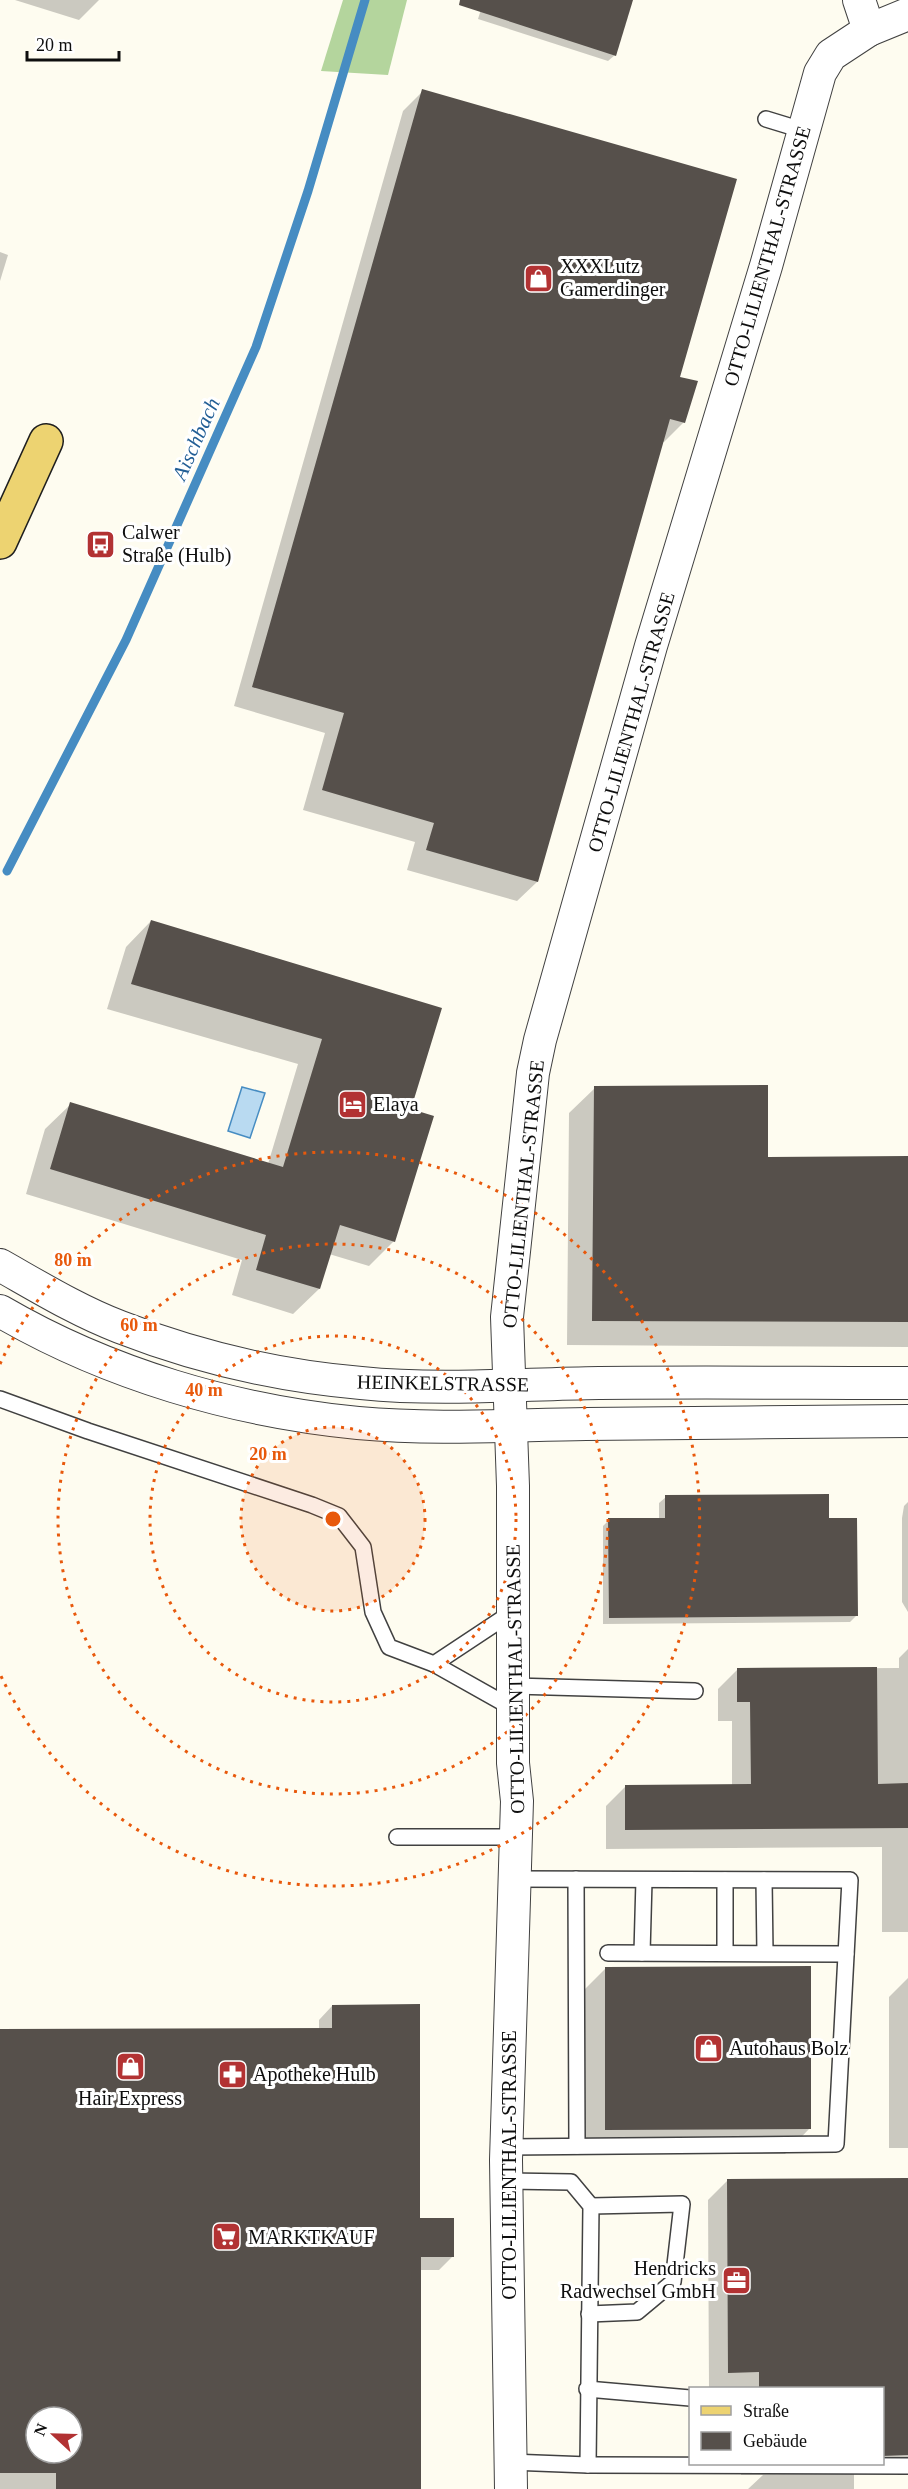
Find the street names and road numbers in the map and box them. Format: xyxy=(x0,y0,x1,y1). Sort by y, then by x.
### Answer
street label: OTTO-LILIENTHAL-STRASSE xyxy=(719,123,815,389)
street label: OTTO-LILIENTHAL-STRASSE xyxy=(583,589,679,855)
street label: OTTO-LILIENTHAL-STRASSE xyxy=(498,1059,548,1329)
street label: HEINKELSTRASSE xyxy=(357,1370,529,1396)
street label: OTTO-LILIENTHAL-STRASSE xyxy=(502,1544,528,1814)
street label: OTTO-LILIENTHAL-STRASSE xyxy=(498,2030,520,2300)

